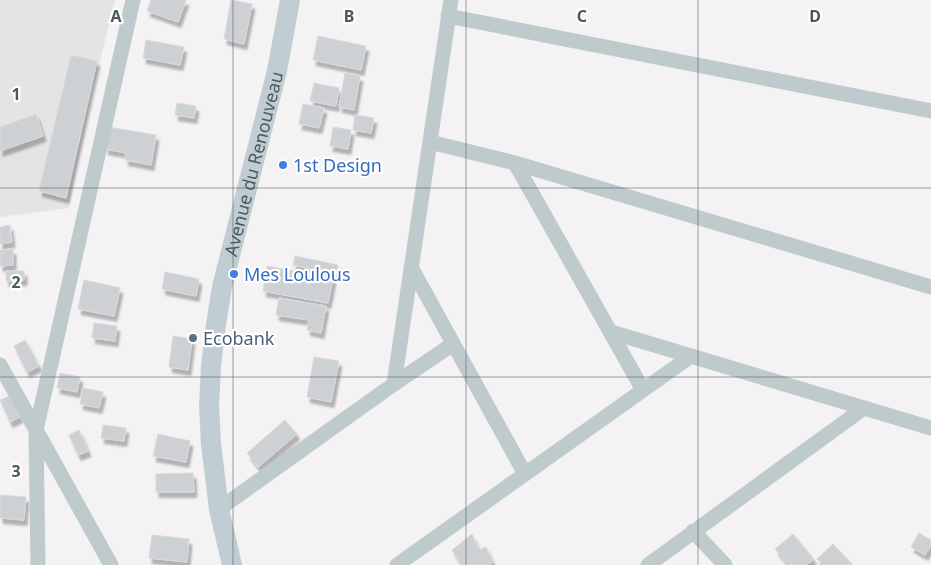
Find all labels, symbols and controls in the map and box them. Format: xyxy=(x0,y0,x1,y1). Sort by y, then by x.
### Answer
text: A xyxy=(110,5,122,27)
text: B xyxy=(344,5,354,27)
text: C xyxy=(577,5,587,27)
text: D xyxy=(809,5,821,27)
street label: Avenue du Renouveau xyxy=(218,69,288,259)
text: 1 xyxy=(11,83,21,105)
place label: 1st Design xyxy=(293,153,382,177)
marker: 1st Design xyxy=(277,159,289,171)
place label: Mes Loulous xyxy=(244,262,351,286)
marker: Mes Loulous xyxy=(228,268,240,280)
text: 2 xyxy=(11,271,21,293)
place label: Ecobank xyxy=(203,326,275,350)
marker: Ecobank xyxy=(187,332,199,344)
text: 3 xyxy=(11,460,21,482)

